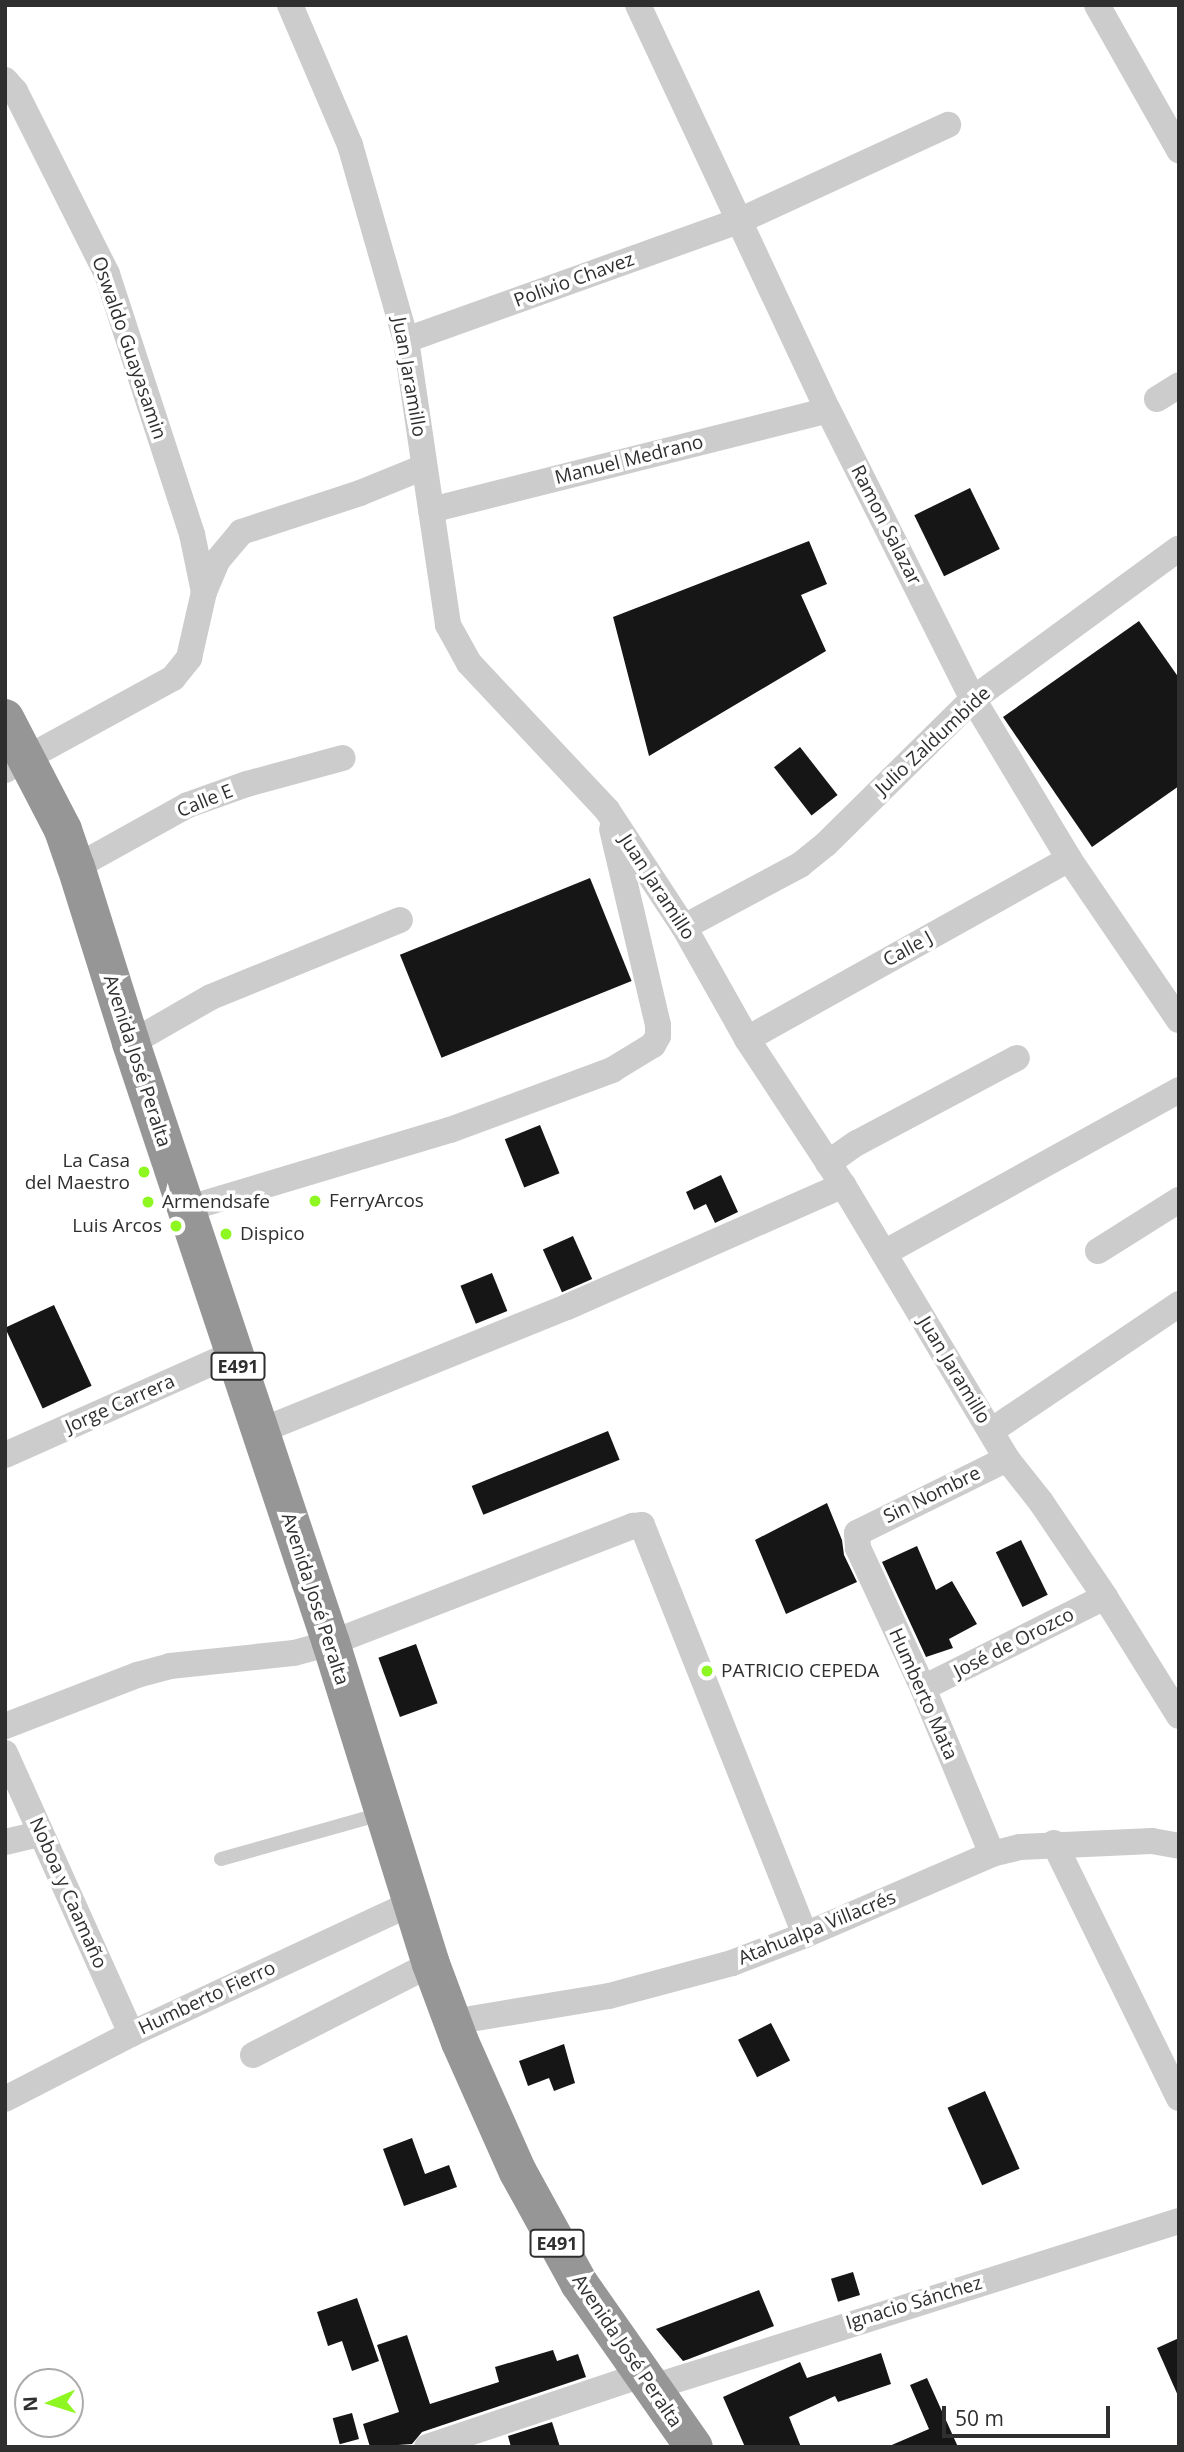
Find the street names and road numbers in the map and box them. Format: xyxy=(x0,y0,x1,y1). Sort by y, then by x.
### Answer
street label: Polivio Chavez xyxy=(511,248,637,312)
street label: Oswaldo Guayasamin xyxy=(87,254,171,442)
street label: Juan Jaramillo xyxy=(387,315,431,439)
street label: Manuel Medrano xyxy=(552,431,706,489)
street label: Ramon Salazar xyxy=(846,461,926,589)
street label: Julio Zaldumbide xyxy=(871,682,995,800)
street label: Calle E xyxy=(174,780,236,822)
street label: Juan Jaramillo xyxy=(614,830,700,944)
street label: Calle J xyxy=(879,926,937,972)
street label: Avenida José Peralta xyxy=(98,972,176,1150)
street label: Juan Jaramillo xyxy=(913,1312,995,1428)
road number: E491 xyxy=(210,1352,266,1380)
street label: Jorge Carrera xyxy=(62,1370,178,1438)
street label: Sin Nombre xyxy=(880,1462,984,1528)
street label: Avenida José Peralta xyxy=(276,1510,354,1688)
street label: José de Orozco xyxy=(950,1603,1078,1683)
street label: Humberto Mata xyxy=(884,1625,962,1763)
street label: Noboa y Caamaño xyxy=(24,1814,112,1972)
street label: Atahualpa Villacrés xyxy=(735,1886,899,1970)
street label: Humberto Fierro xyxy=(135,1956,279,2040)
road number: E491 xyxy=(529,2228,585,2258)
street label: Avenida José Peralta xyxy=(567,2270,687,2432)
street label: Ignacio Sánchez xyxy=(843,2271,985,2335)

